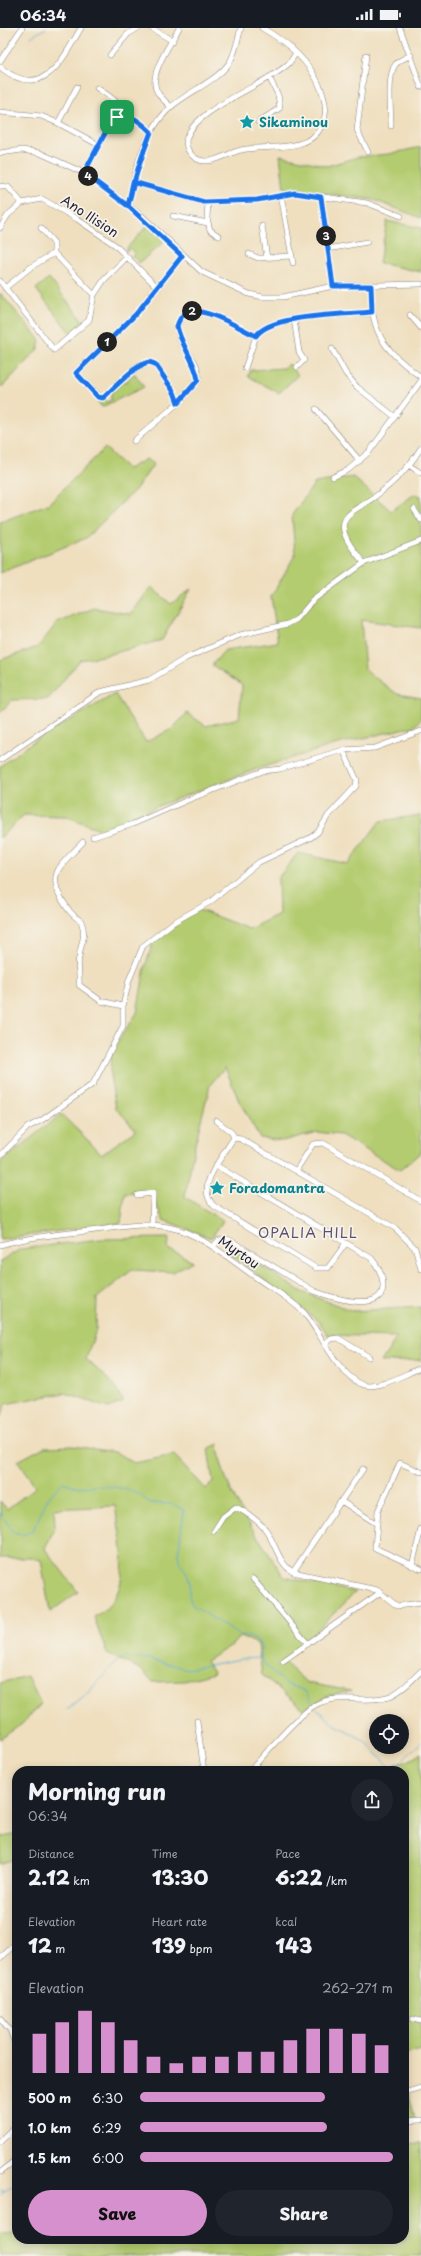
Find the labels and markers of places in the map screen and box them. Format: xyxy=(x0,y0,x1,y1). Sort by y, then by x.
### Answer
pin xyxy=(100,100,134,134)
place label: Sikaminou xyxy=(259,112,328,131)
place icon: Sikaminou xyxy=(238,113,256,131)
pin: 4 xyxy=(78,166,98,186)
pin: 3 xyxy=(316,226,336,246)
pin: 2 xyxy=(182,301,202,321)
pin: 1 xyxy=(97,332,117,352)
place label: Foradomantra xyxy=(229,1178,325,1197)
place icon: Foradomantra xyxy=(208,1179,226,1197)

